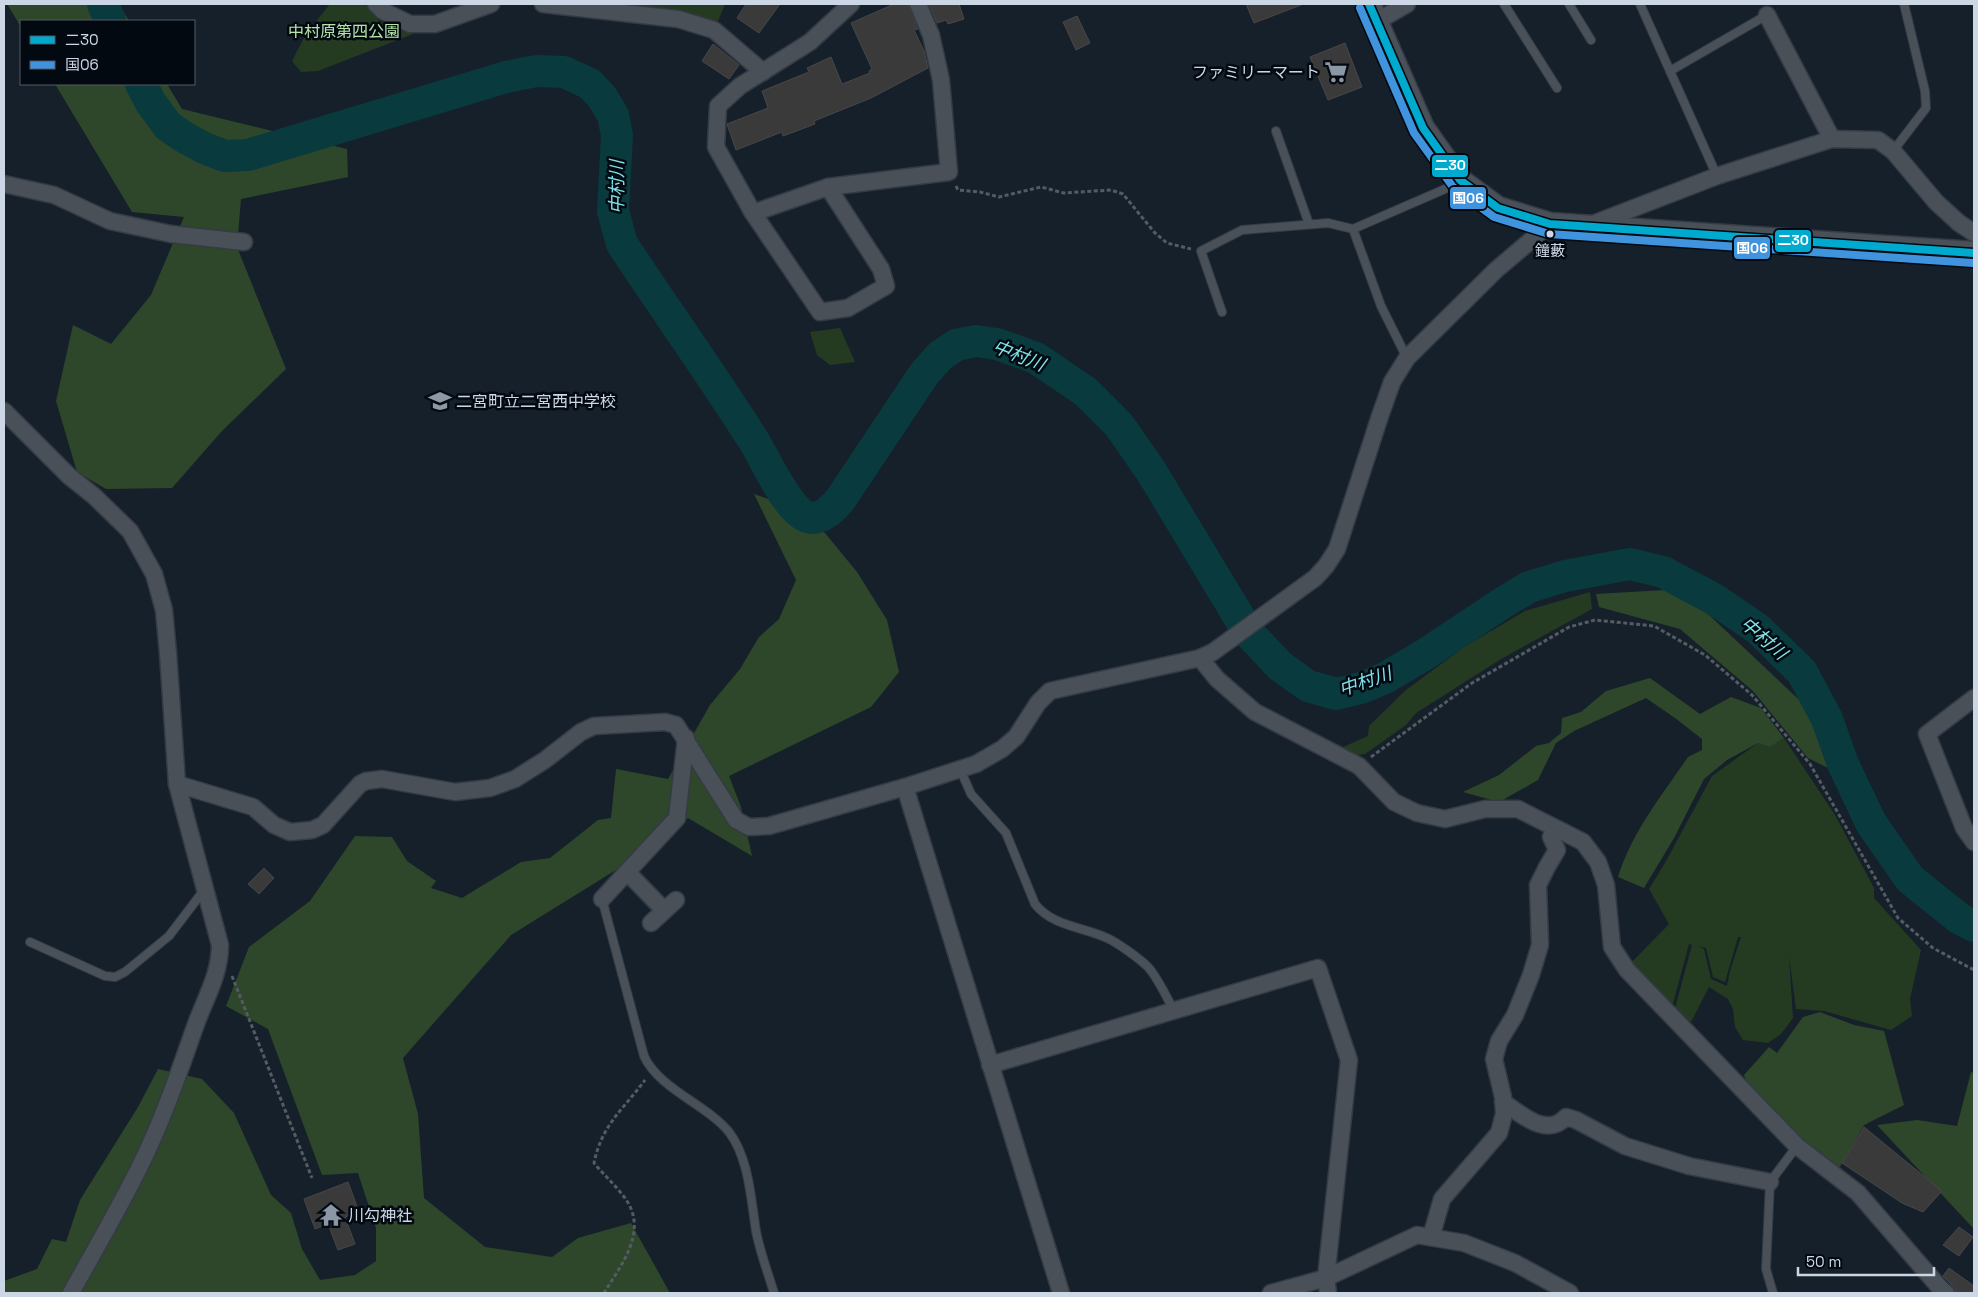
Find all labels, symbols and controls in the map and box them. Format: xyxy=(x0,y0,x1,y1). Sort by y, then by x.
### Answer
legend xyxy=(20,20,195,85)
park label: 中村原第四公園 xyxy=(288,21,400,42)
text: 二30 xyxy=(65,30,99,49)
text: 国06 xyxy=(65,55,99,74)
supermarket icon: ファミリーマート xyxy=(1323,59,1349,85)
place label: ファミリーマート xyxy=(1192,62,1320,83)
line badge: 二30 xyxy=(1431,154,1469,178)
text: 二30 xyxy=(1434,156,1466,174)
water label: 中村川 xyxy=(605,158,628,214)
line badge: 国06 xyxy=(1449,186,1487,210)
text: 国06 xyxy=(1452,189,1484,207)
marker: 鐘藪 xyxy=(1545,229,1555,239)
line badge: 二30 xyxy=(1774,229,1812,253)
text: 二30 xyxy=(1777,231,1809,249)
line badge: 国06 xyxy=(1733,236,1771,260)
text: 国06 xyxy=(1736,239,1768,257)
place label: 鐘藪 xyxy=(1535,241,1565,260)
water label: 中村川 xyxy=(990,334,1050,377)
school or university icon: 二宮町立二宮西中学校 xyxy=(427,388,453,414)
place label: 二宮町立二宮西中学校 xyxy=(456,391,616,412)
water label: 中村川 xyxy=(1736,612,1793,666)
water label: 中村川 xyxy=(1336,661,1396,701)
temple icon: 川勾神社 xyxy=(318,1202,344,1228)
place label: 川勾神社 xyxy=(348,1205,412,1226)
scale bar xyxy=(1798,1244,1934,1276)
text: 50 m xyxy=(1806,1252,1841,1271)

